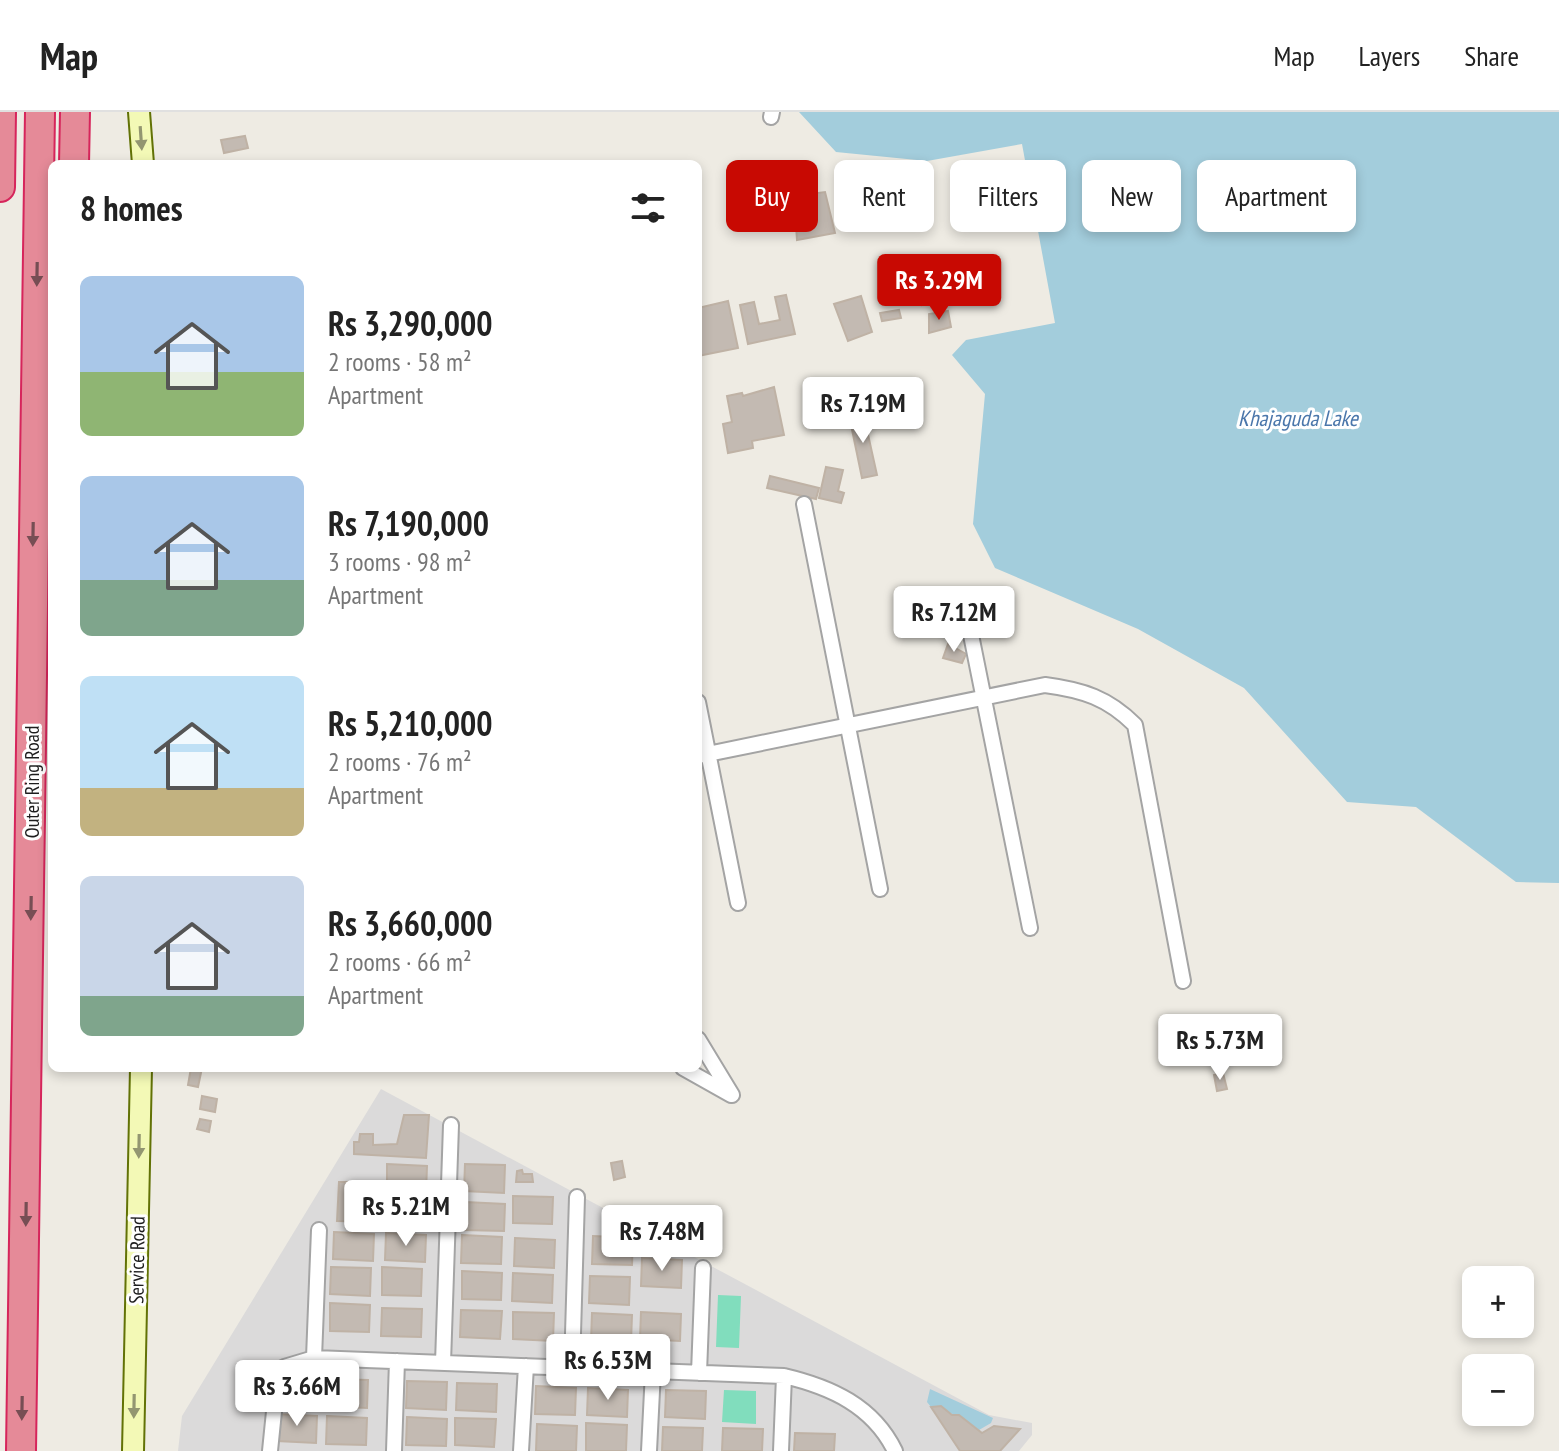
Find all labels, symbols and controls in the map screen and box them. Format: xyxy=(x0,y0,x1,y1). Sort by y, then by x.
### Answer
text: Map xyxy=(40,31,98,80)
text: Map xyxy=(1273,37,1315,74)
text: Layers xyxy=(1359,37,1420,74)
text: Share xyxy=(1464,37,1519,74)
one-way arrow xyxy=(135,126,148,151)
chip: Buy xyxy=(726,160,818,232)
chip: Rent xyxy=(834,160,934,232)
chip: Filters xyxy=(950,160,1066,232)
chip: New xyxy=(1082,160,1181,232)
chip: Apartment xyxy=(1197,160,1356,232)
text: 8 homes xyxy=(80,186,183,230)
icon: filters xyxy=(626,186,670,230)
pin: Rs 3.29M xyxy=(856,254,1022,322)
one-way arrow xyxy=(31,262,44,287)
text: Rs 3.29M xyxy=(895,263,983,296)
text: Rs 3,290,000 xyxy=(328,301,492,345)
icon: home xyxy=(144,308,240,404)
text: 2 rooms · 58 m² xyxy=(328,345,472,378)
pin: Rs 7.19M xyxy=(780,377,946,445)
text: Apartment xyxy=(328,378,423,411)
text: Rs 7.19M xyxy=(821,386,905,419)
water label: Khajaguda Lake xyxy=(1238,404,1360,432)
text: Rs 7,190,000 xyxy=(328,501,489,545)
icon: home xyxy=(144,508,240,604)
one-way arrow xyxy=(26,522,39,547)
text: 3 rooms · 98 m² xyxy=(328,545,472,578)
text: Apartment xyxy=(328,578,423,611)
pin: Rs 7.12M xyxy=(871,586,1037,654)
text: Rs 7.12M xyxy=(912,595,996,628)
text: Rs 5,210,000 xyxy=(328,701,492,745)
icon: home xyxy=(144,708,240,804)
street label: Outer Ring Road xyxy=(19,726,45,838)
text: 2 rooms · 76 m² xyxy=(328,745,472,778)
text: Apartment xyxy=(328,778,423,811)
one-way arrow xyxy=(24,896,37,921)
text: Rs 3,660,000 xyxy=(328,901,492,945)
icon: home xyxy=(144,908,240,1004)
text: 2 rooms · 66 m² xyxy=(328,945,472,978)
text: Apartment xyxy=(328,978,423,1011)
pin: Rs 5.73M xyxy=(1137,1014,1303,1082)
text: Rs 5.73M xyxy=(1176,1023,1264,1056)
one-way arrow xyxy=(133,1134,145,1159)
pin: Rs 5.21M xyxy=(323,1180,489,1248)
text: Rs 5.21M xyxy=(362,1189,450,1222)
one-way arrow xyxy=(19,1202,32,1227)
pin: Rs 7.48M xyxy=(579,1205,745,1273)
text: Rs 7.48M xyxy=(620,1214,704,1247)
street label: Service Road xyxy=(123,1216,151,1304)
map controls xyxy=(1462,1266,1534,1426)
button: + xyxy=(1462,1266,1534,1338)
pin: Rs 6.53M xyxy=(525,1334,691,1402)
text: Rs 6.53M xyxy=(564,1343,652,1376)
button: − xyxy=(1462,1354,1534,1426)
pin: Rs 3.66M xyxy=(214,1360,380,1428)
text: Rs 3.66M xyxy=(253,1369,341,1402)
one-way arrow xyxy=(128,1394,140,1419)
one-way arrow xyxy=(16,1396,28,1421)

